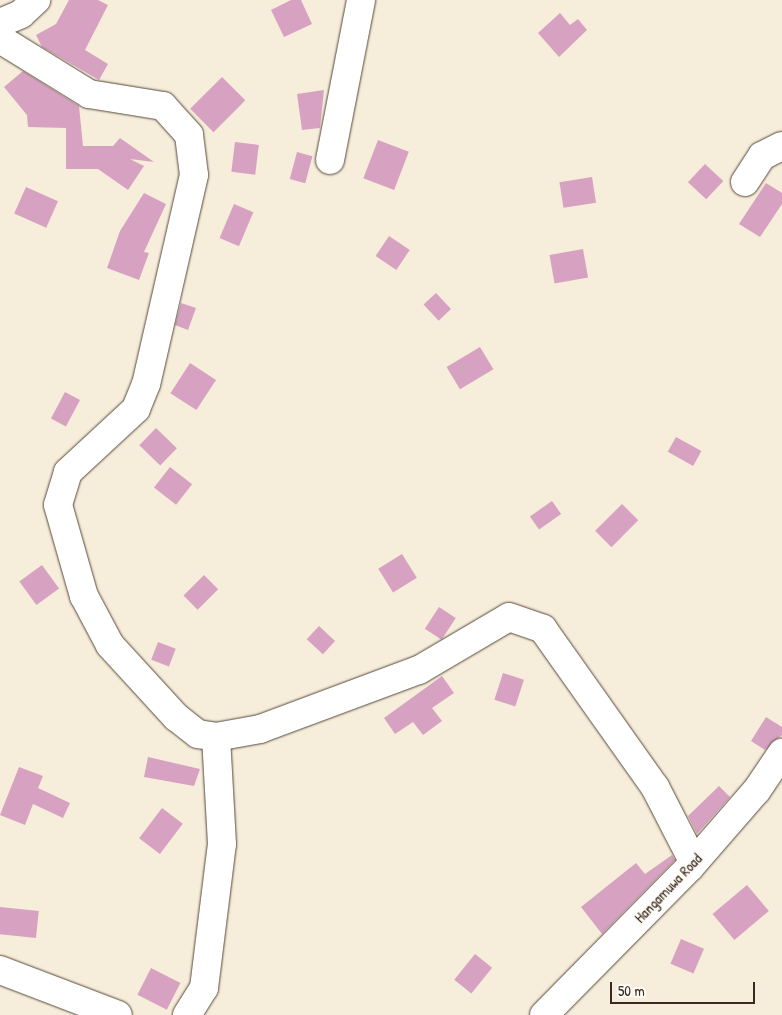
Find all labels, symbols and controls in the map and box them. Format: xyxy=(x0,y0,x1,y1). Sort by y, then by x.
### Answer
street label: Hangamuwa Road xyxy=(631,850,705,926)
scale bar xyxy=(612,972,757,1004)
text: 50 m xyxy=(618,980,645,1001)

